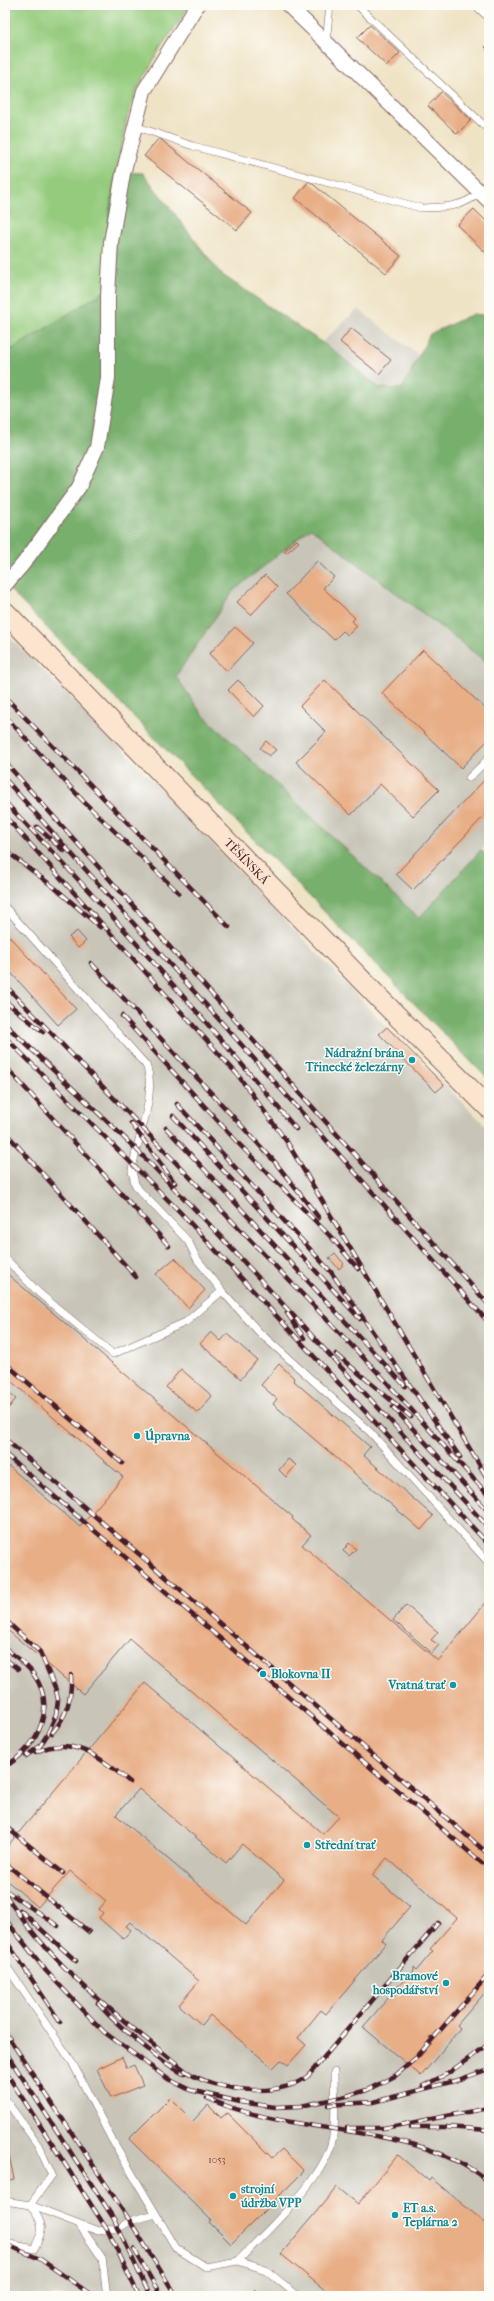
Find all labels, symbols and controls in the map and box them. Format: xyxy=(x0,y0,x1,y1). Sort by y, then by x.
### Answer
street label: TĚŠÍNSKÁ xyxy=(221,835,273,887)
place label: Nádražní brána Třinecké železárny xyxy=(305,1046,405,1075)
marker: Nádražní brána Třinecké železárny xyxy=(407,1055,417,1065)
place label: Úpravna xyxy=(144,1428,190,1444)
marker: Úpravna xyxy=(132,1431,142,1441)
place label: Blokovna II xyxy=(271,1667,331,1681)
marker: Blokovna II xyxy=(258,1669,268,1679)
place label: Vratná trať xyxy=(388,1678,447,1692)
marker: Vratná trať xyxy=(448,1680,458,1690)
place label: Střední trať xyxy=(315,1838,377,1852)
marker: Střední trať xyxy=(302,1840,312,1850)
place label: Bramové hospodářství xyxy=(372,1969,438,1998)
marker: Bramové hospodářství xyxy=(441,1978,451,1988)
house number: 1053 xyxy=(208,2154,226,2166)
place label: strojní údržba VPP xyxy=(240,2182,302,2210)
marker: strojní údržba VPP xyxy=(228,2191,238,2201)
place label: ET a.s. Teplárna 2 xyxy=(402,2201,458,2230)
marker: ET a.s. Teplárna 2 xyxy=(390,2210,400,2220)

